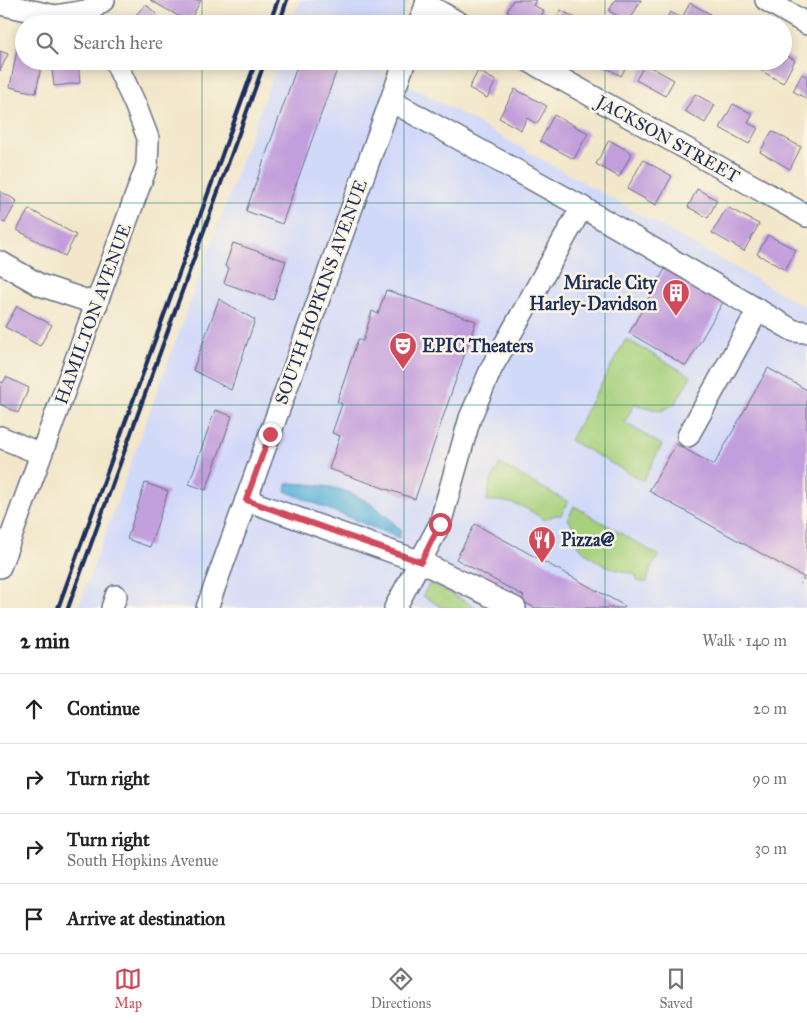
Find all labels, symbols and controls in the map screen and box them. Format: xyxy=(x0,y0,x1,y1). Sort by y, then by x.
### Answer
search box xyxy=(15,15,792,70)
icon: search xyxy=(33,29,61,57)
text: Search here xyxy=(73,31,163,54)
street label: JACKSON STREET xyxy=(590,90,743,188)
street label: SOUTH HOPKINS AVENUE xyxy=(270,177,372,407)
street label: HAMILTON AVENUE xyxy=(50,221,136,407)
place label: Miracle City Harley-Davidson xyxy=(529,272,659,316)
building icon: Miracle City Harley-Davidson xyxy=(661,278,691,317)
theatre icon: EPIC Theaters xyxy=(388,331,418,370)
place label: EPIC Theaters xyxy=(422,335,534,357)
route end xyxy=(259,423,282,446)
route start xyxy=(429,513,452,536)
restaurant icon: Pizza@ xyxy=(527,525,557,564)
place label: Pizza@ xyxy=(561,529,614,551)
text: 2 min xyxy=(20,628,70,654)
text: Walk · 140 m xyxy=(702,631,787,650)
icon: ahead xyxy=(20,695,48,723)
text: Continue xyxy=(67,697,140,720)
text: 20 m xyxy=(753,699,787,718)
icon: right xyxy=(20,765,48,793)
text: Turn right xyxy=(67,767,150,790)
text: 90 m xyxy=(752,769,787,788)
text: Turn right xyxy=(67,828,150,851)
icon: right xyxy=(20,835,48,863)
text: 30 m xyxy=(754,839,787,858)
text: South Hopkins Avenue xyxy=(67,851,218,870)
icon: arrive xyxy=(20,905,48,933)
text: Arrive at destination xyxy=(67,907,225,930)
tab: Map xyxy=(114,965,142,1012)
tab: Directions xyxy=(371,965,431,1012)
tab: Saved xyxy=(660,965,693,1012)

